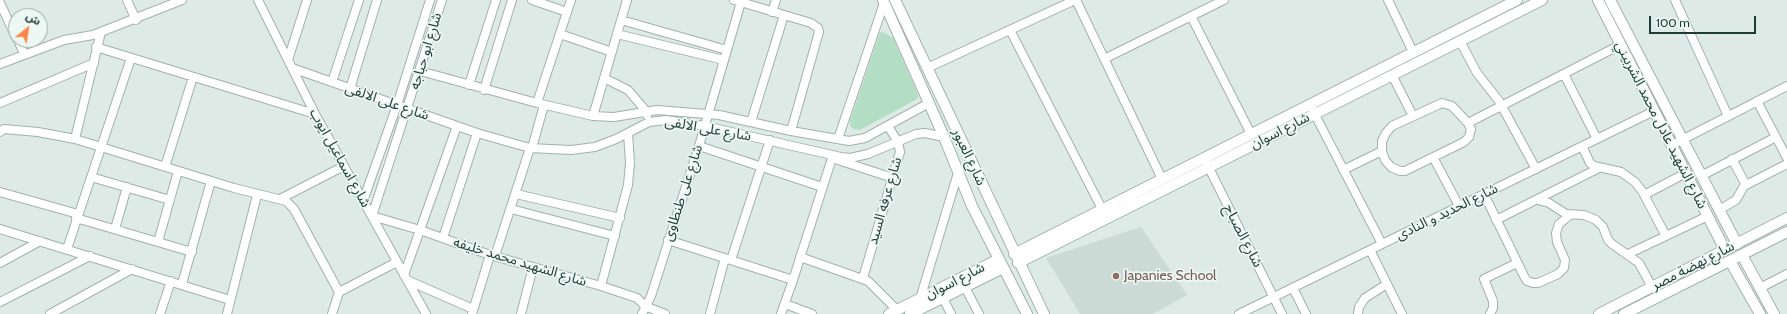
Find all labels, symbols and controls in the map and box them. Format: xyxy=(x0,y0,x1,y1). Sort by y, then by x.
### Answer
north arrow xyxy=(8,8,48,48)
scale bar xyxy=(1651,8,1758,34)
text: ش xyxy=(23,9,44,28)
street label: شارع ابو حباجه xyxy=(406,11,446,91)
text: 100 m xyxy=(1656,15,1690,30)
street label: شارع الشهيد عادل محمد الشربيني xyxy=(1611,38,1711,212)
street label: شارع على الالفى xyxy=(343,80,431,124)
street label: شارع اسماعيل ايوب xyxy=(306,106,374,210)
street label: شارع اسوان xyxy=(1248,109,1312,153)
street label: شارع على الالفى xyxy=(663,113,753,145)
street label: شارع العبور xyxy=(948,126,990,188)
street label: شارع على طنطاوى xyxy=(660,143,706,243)
street label: شارع عرفه السيد xyxy=(864,155,906,247)
street label: شارع الحديد و النادى xyxy=(1393,180,1501,244)
street label: شارع الصباح xyxy=(1220,202,1266,270)
street label: شارع الشهيد محمد خليفه xyxy=(451,234,589,290)
street label: شارع نهضة مصر xyxy=(1649,238,1737,294)
street label: شارع اسوان xyxy=(923,259,987,303)
place label: Japanies School xyxy=(1124,268,1216,284)
marker: Japanies School xyxy=(1111,271,1121,281)

